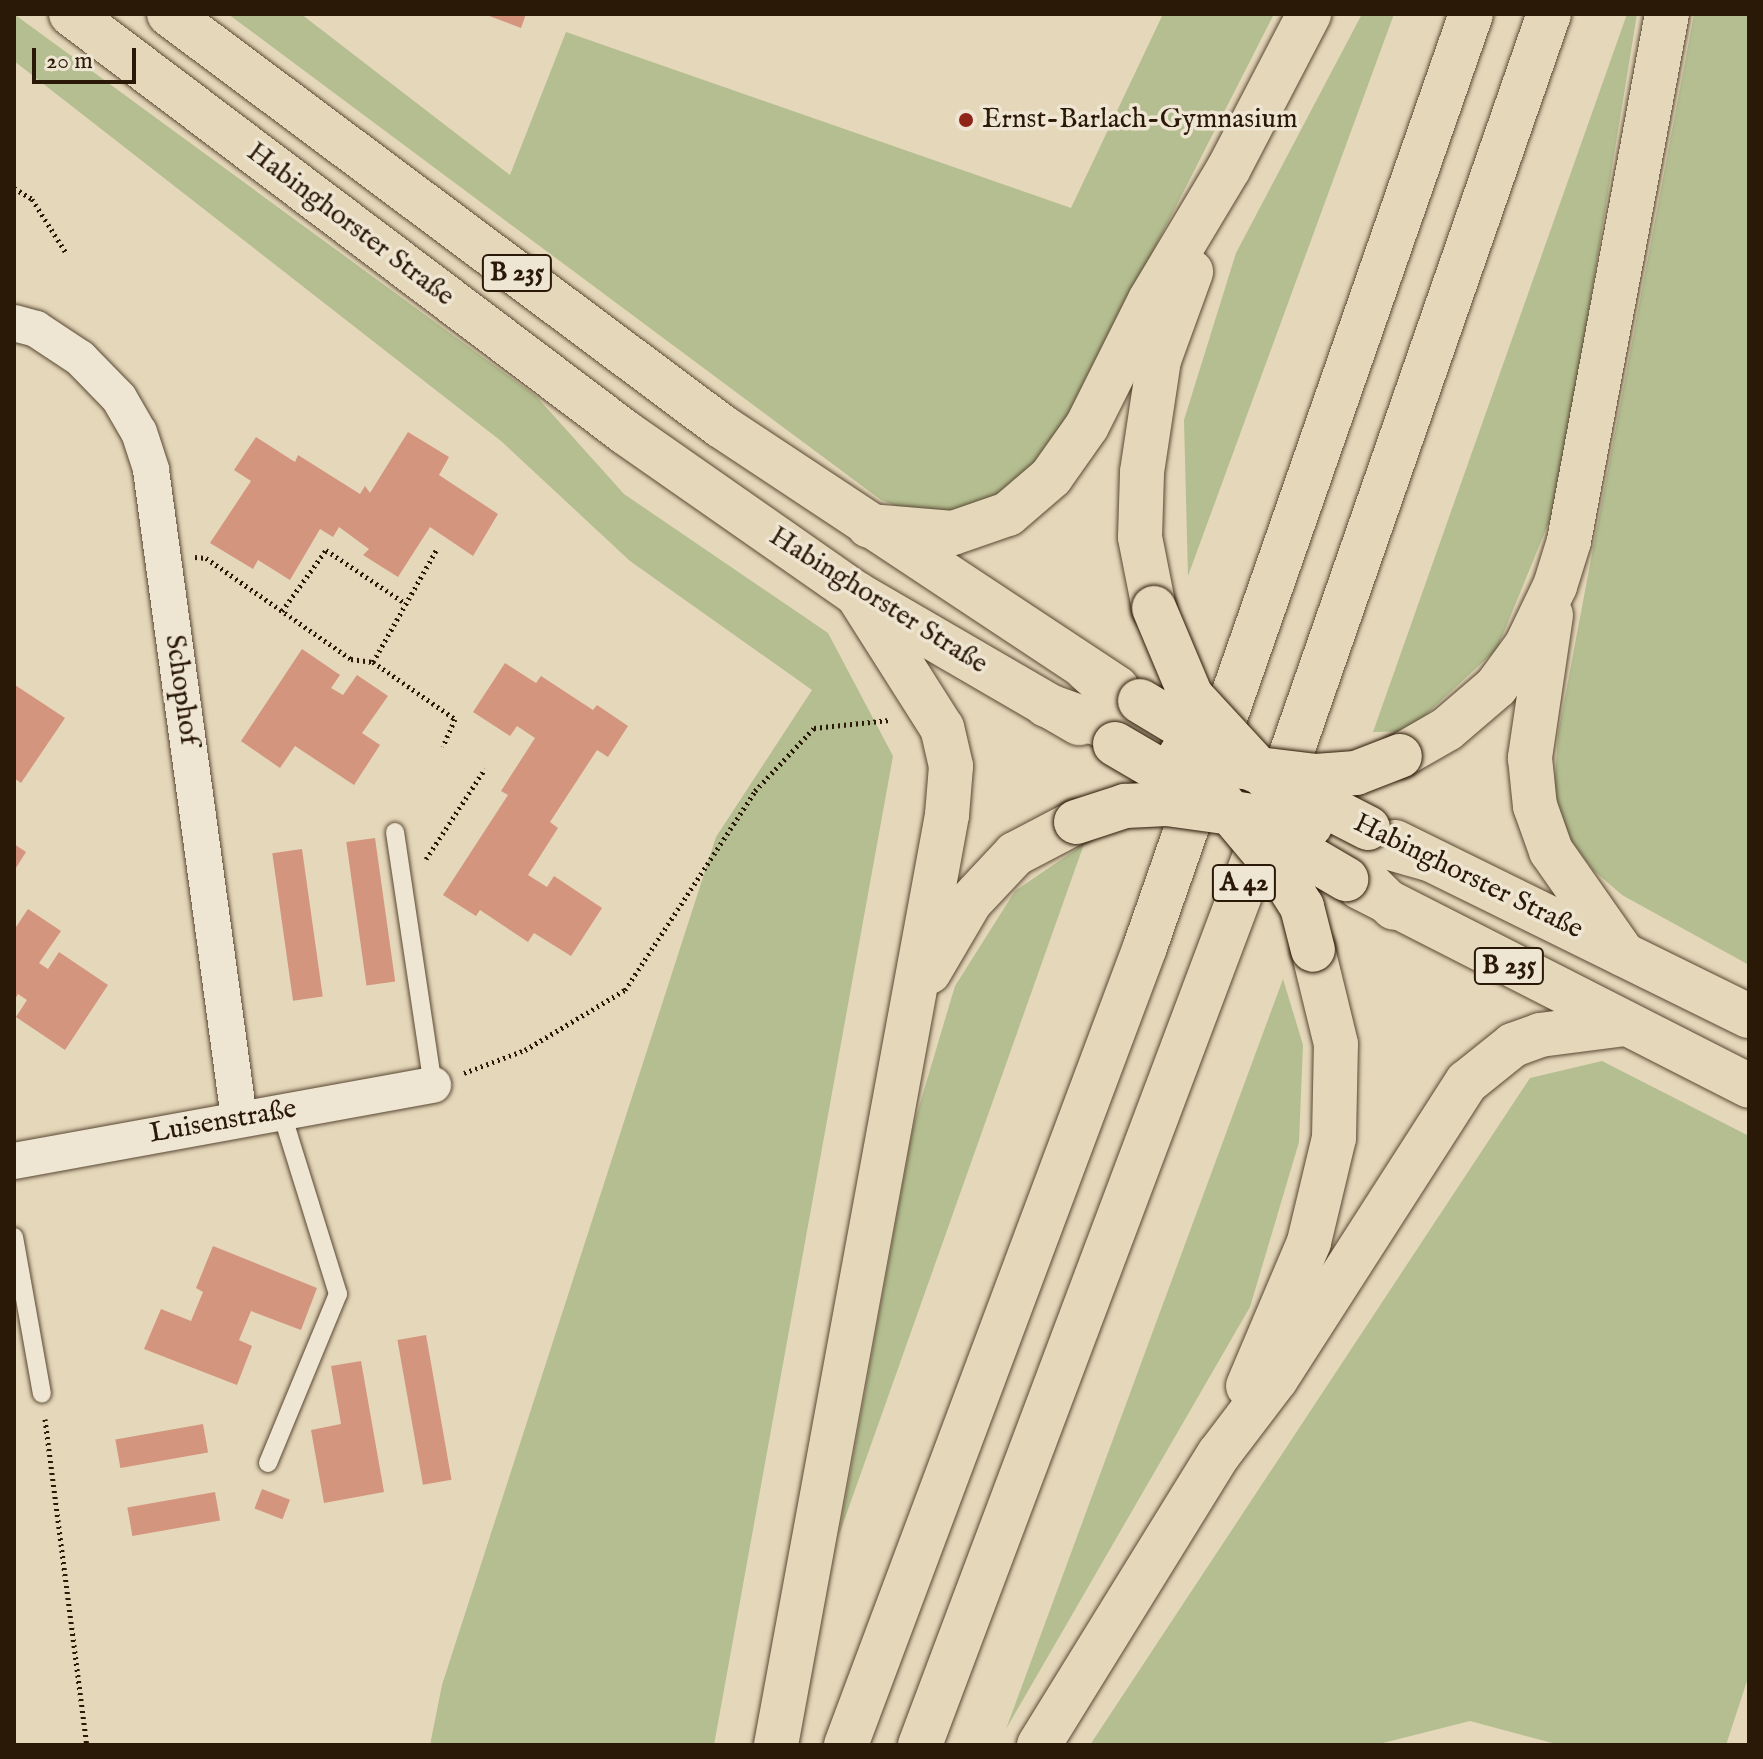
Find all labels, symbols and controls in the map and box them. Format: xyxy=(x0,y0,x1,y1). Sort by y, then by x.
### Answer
scale bar xyxy=(36,32,140,82)
text: 20 m xyxy=(46,46,93,77)
place label: Ernst-Barlach-Gymnasium xyxy=(982,103,1298,137)
marker: Ernst-Barlach-Gymnasium xyxy=(957,111,975,129)
street label: Habinghorster Straße xyxy=(240,136,460,314)
road number: B 235 xyxy=(481,251,553,295)
street label: Habinghorster Straße xyxy=(763,520,993,682)
street label: Schophof xyxy=(157,633,205,747)
street label: Habinghorster Straße xyxy=(1348,807,1588,947)
road number: A 42 xyxy=(1210,861,1278,905)
road number: B 235 xyxy=(1473,944,1545,988)
street label: Luisenstraße xyxy=(147,1093,299,1151)

